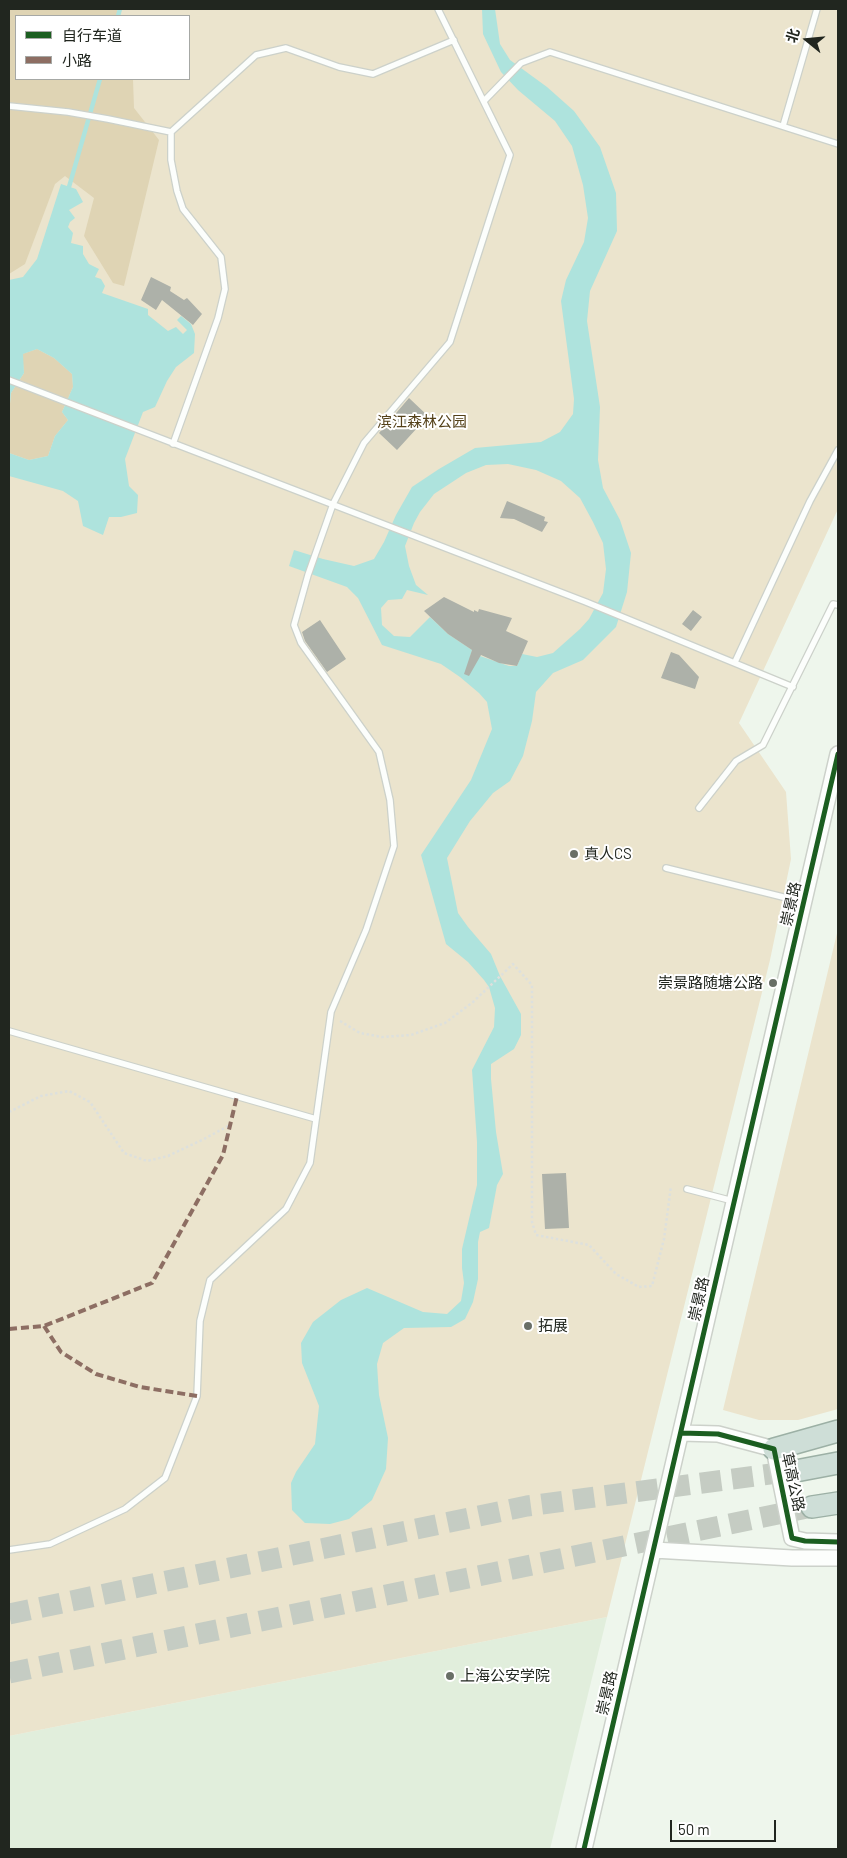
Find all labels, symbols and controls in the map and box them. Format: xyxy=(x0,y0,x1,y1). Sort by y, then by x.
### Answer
legend xyxy=(15,15,190,80)
north arrow xyxy=(782,15,832,65)
text: 自行车道 xyxy=(62,26,122,44)
text: 北 xyxy=(782,26,802,45)
text: 小路 xyxy=(62,51,92,69)
park label: 滨江森林公园 xyxy=(377,413,467,431)
place label: 真人CS xyxy=(584,845,632,863)
marker: 真人CS xyxy=(568,848,580,860)
street label: 崇景路 xyxy=(777,880,805,928)
place label: 崇景路随塘公路 xyxy=(658,974,763,992)
marker: 崇景路随塘公路 xyxy=(767,977,779,989)
street label: 崇景路 xyxy=(685,1275,713,1323)
place label: 拓展 xyxy=(538,1317,568,1335)
marker: 拓展 xyxy=(522,1320,534,1332)
street label: 草高公路 xyxy=(778,1451,808,1513)
place label: 上海公安学院 xyxy=(460,1667,550,1685)
street label: 崇景路 xyxy=(593,1669,621,1717)
marker: 上海公安学院 xyxy=(444,1670,456,1682)
scale bar xyxy=(672,1810,778,1842)
text: 50 m xyxy=(678,1820,710,1838)

